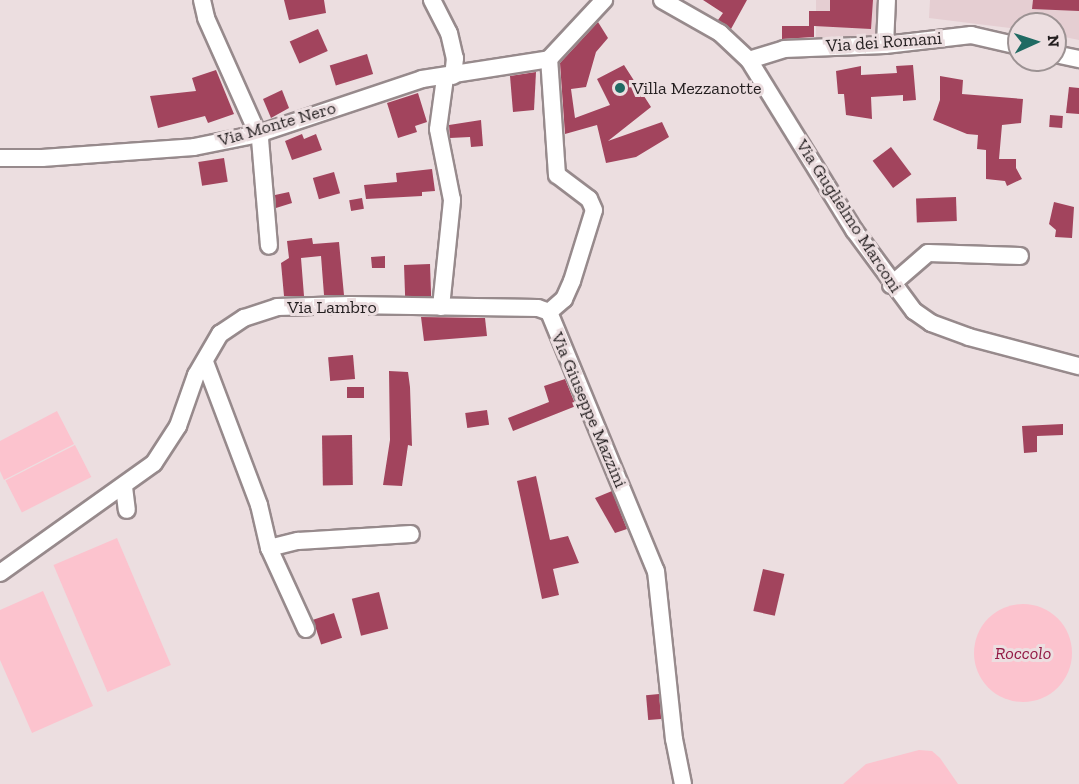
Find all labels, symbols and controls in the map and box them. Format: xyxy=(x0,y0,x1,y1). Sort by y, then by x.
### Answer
north arrow xyxy=(1007,12,1067,72)
street label: Via dei Romani xyxy=(825,27,943,57)
text: N xyxy=(1044,35,1063,48)
place label: Villa Mezzanotte xyxy=(632,77,761,99)
marker: Villa Mezzanotte xyxy=(613,81,627,95)
street label: Via Monte Nero xyxy=(216,97,338,151)
street label: Via Guglielmo Marconi xyxy=(791,135,907,297)
street label: Via Lambro xyxy=(287,296,377,318)
street label: Via Giuseppe Mazzini xyxy=(546,329,632,491)
park label: Roccolo xyxy=(995,642,1051,664)

